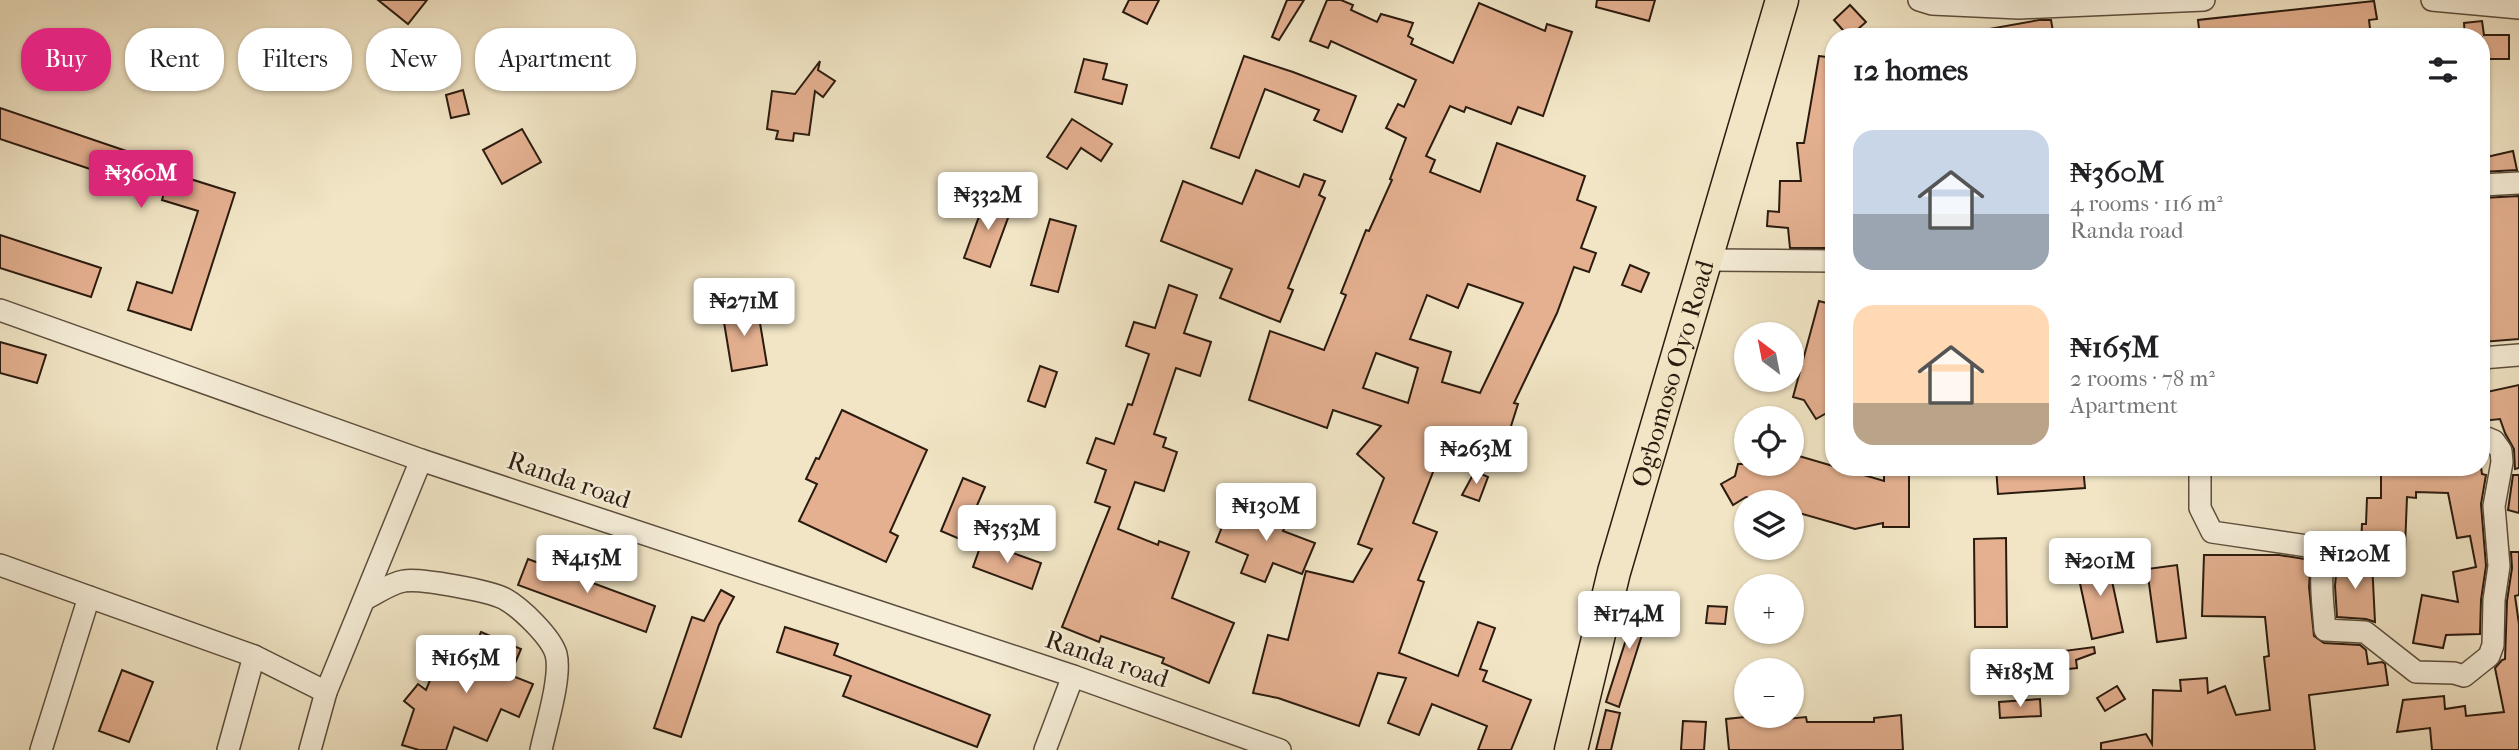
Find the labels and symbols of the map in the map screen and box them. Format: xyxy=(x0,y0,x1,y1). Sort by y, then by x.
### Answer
pin: ₦360M xyxy=(92,150,190,210)
pin: ₦332M xyxy=(939,173,1037,232)
street label: Ogbomoso Oyo Road xyxy=(1624,256,1721,491)
pin: ₦271M xyxy=(695,278,793,338)
north arrow xyxy=(1734,322,1804,392)
pin: ₦263M xyxy=(1427,426,1525,486)
street label: Randa road xyxy=(503,444,635,516)
pin: ₦130M xyxy=(1217,484,1315,543)
pin: ₦353M xyxy=(958,505,1056,565)
pin: ₦120M xyxy=(2306,532,2404,591)
pin: ₦415M xyxy=(538,536,636,595)
pin: ₦201M xyxy=(2051,538,2149,598)
pin: ₦174M xyxy=(1580,592,1678,651)
street label: Randa road xyxy=(1041,623,1173,695)
pin: ₦165M xyxy=(417,636,515,695)
pin: ₦185M xyxy=(1971,650,2069,709)

